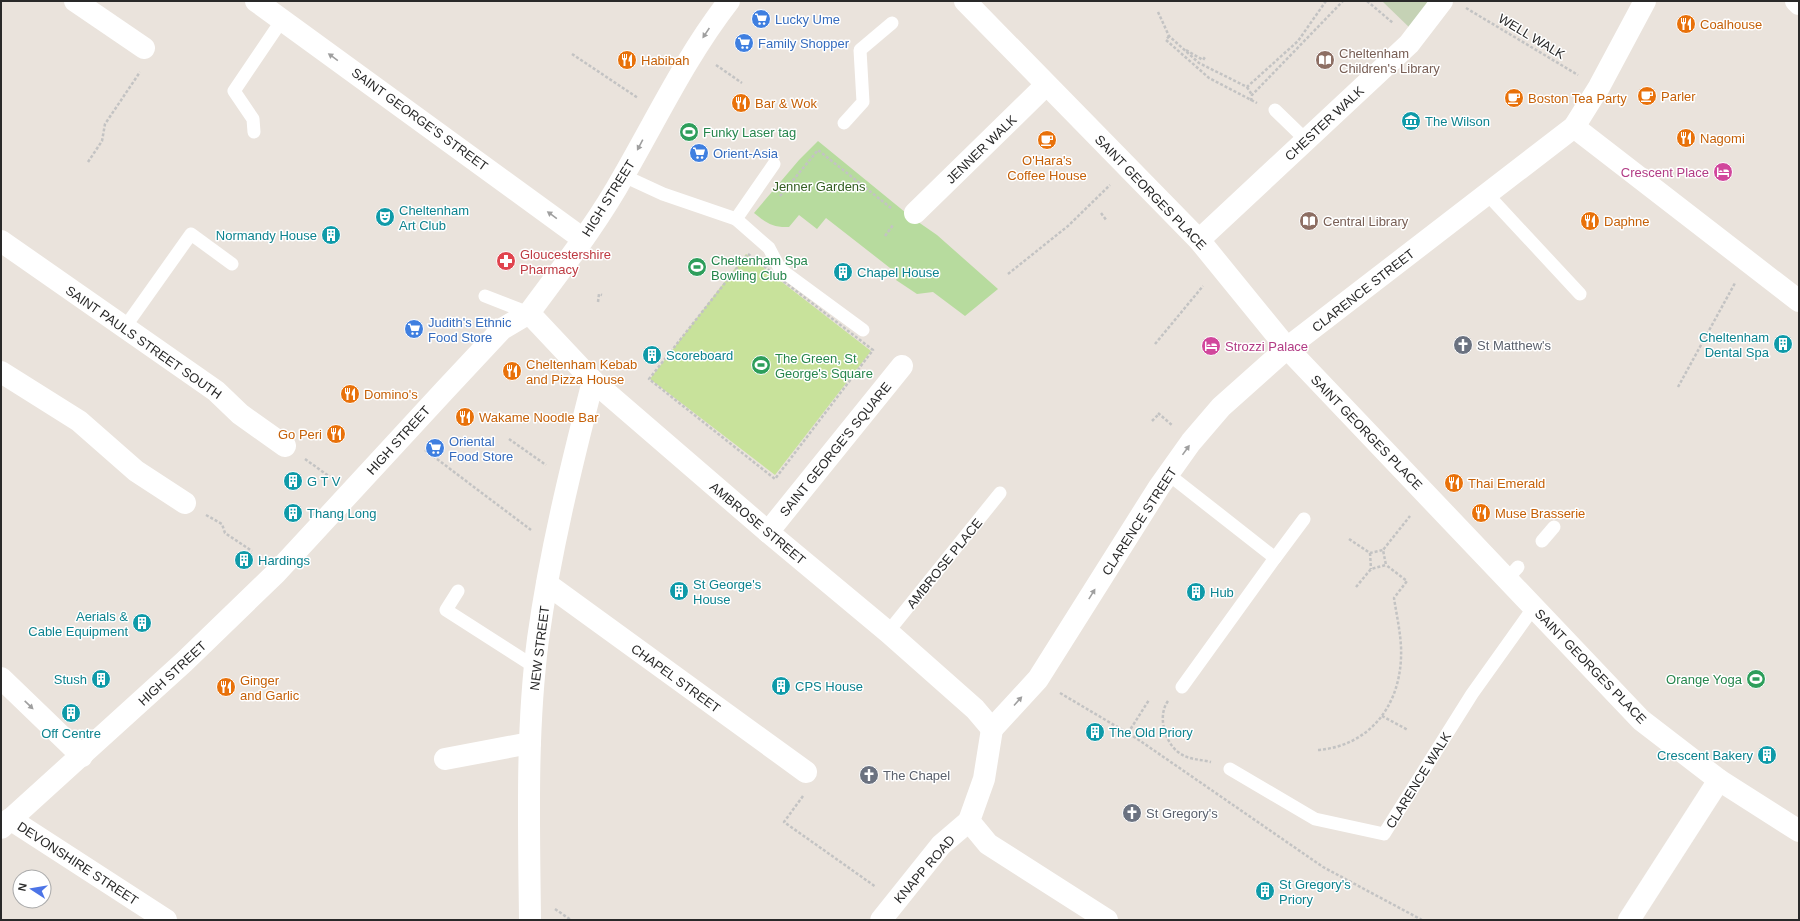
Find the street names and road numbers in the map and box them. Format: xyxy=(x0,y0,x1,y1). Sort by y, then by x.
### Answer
street label: WELL WALK xyxy=(1496,11,1568,62)
street label: SAINT GEORGE'S STREET xyxy=(349,65,491,174)
street label: CHESTER WALK xyxy=(1282,83,1367,164)
street label: JENNER WALK xyxy=(943,112,1020,187)
street label: SAINT GEORGES PLACE xyxy=(1092,132,1210,253)
street label: HIGH STREET xyxy=(579,157,638,239)
street label: CLARENCE STREET xyxy=(1309,246,1417,335)
street label: SAINT PAULS STREET SOUTH xyxy=(63,283,225,402)
street label: SAINT GEORGES PLACE xyxy=(1308,372,1426,493)
street label: SAINT GEORGE'S SQUARE xyxy=(777,379,894,519)
street label: HIGH STREET xyxy=(364,403,433,478)
street label: CLARENCE STREET xyxy=(1099,464,1180,578)
street label: AMBROSE STREET xyxy=(707,479,808,568)
street label: AMBROSE PLACE xyxy=(904,515,985,611)
street label: NEW STREET xyxy=(527,605,552,691)
street label: SAINT GEORGES PLACE xyxy=(1532,606,1650,727)
street label: HIGH STREET xyxy=(135,638,209,709)
street label: CHAPEL STREET xyxy=(628,641,723,716)
street label: CLARENCE WALK xyxy=(1383,729,1454,831)
street label: DEVONSHIRE STREET xyxy=(15,818,141,908)
street label: KNAPP ROAD xyxy=(891,832,958,906)

